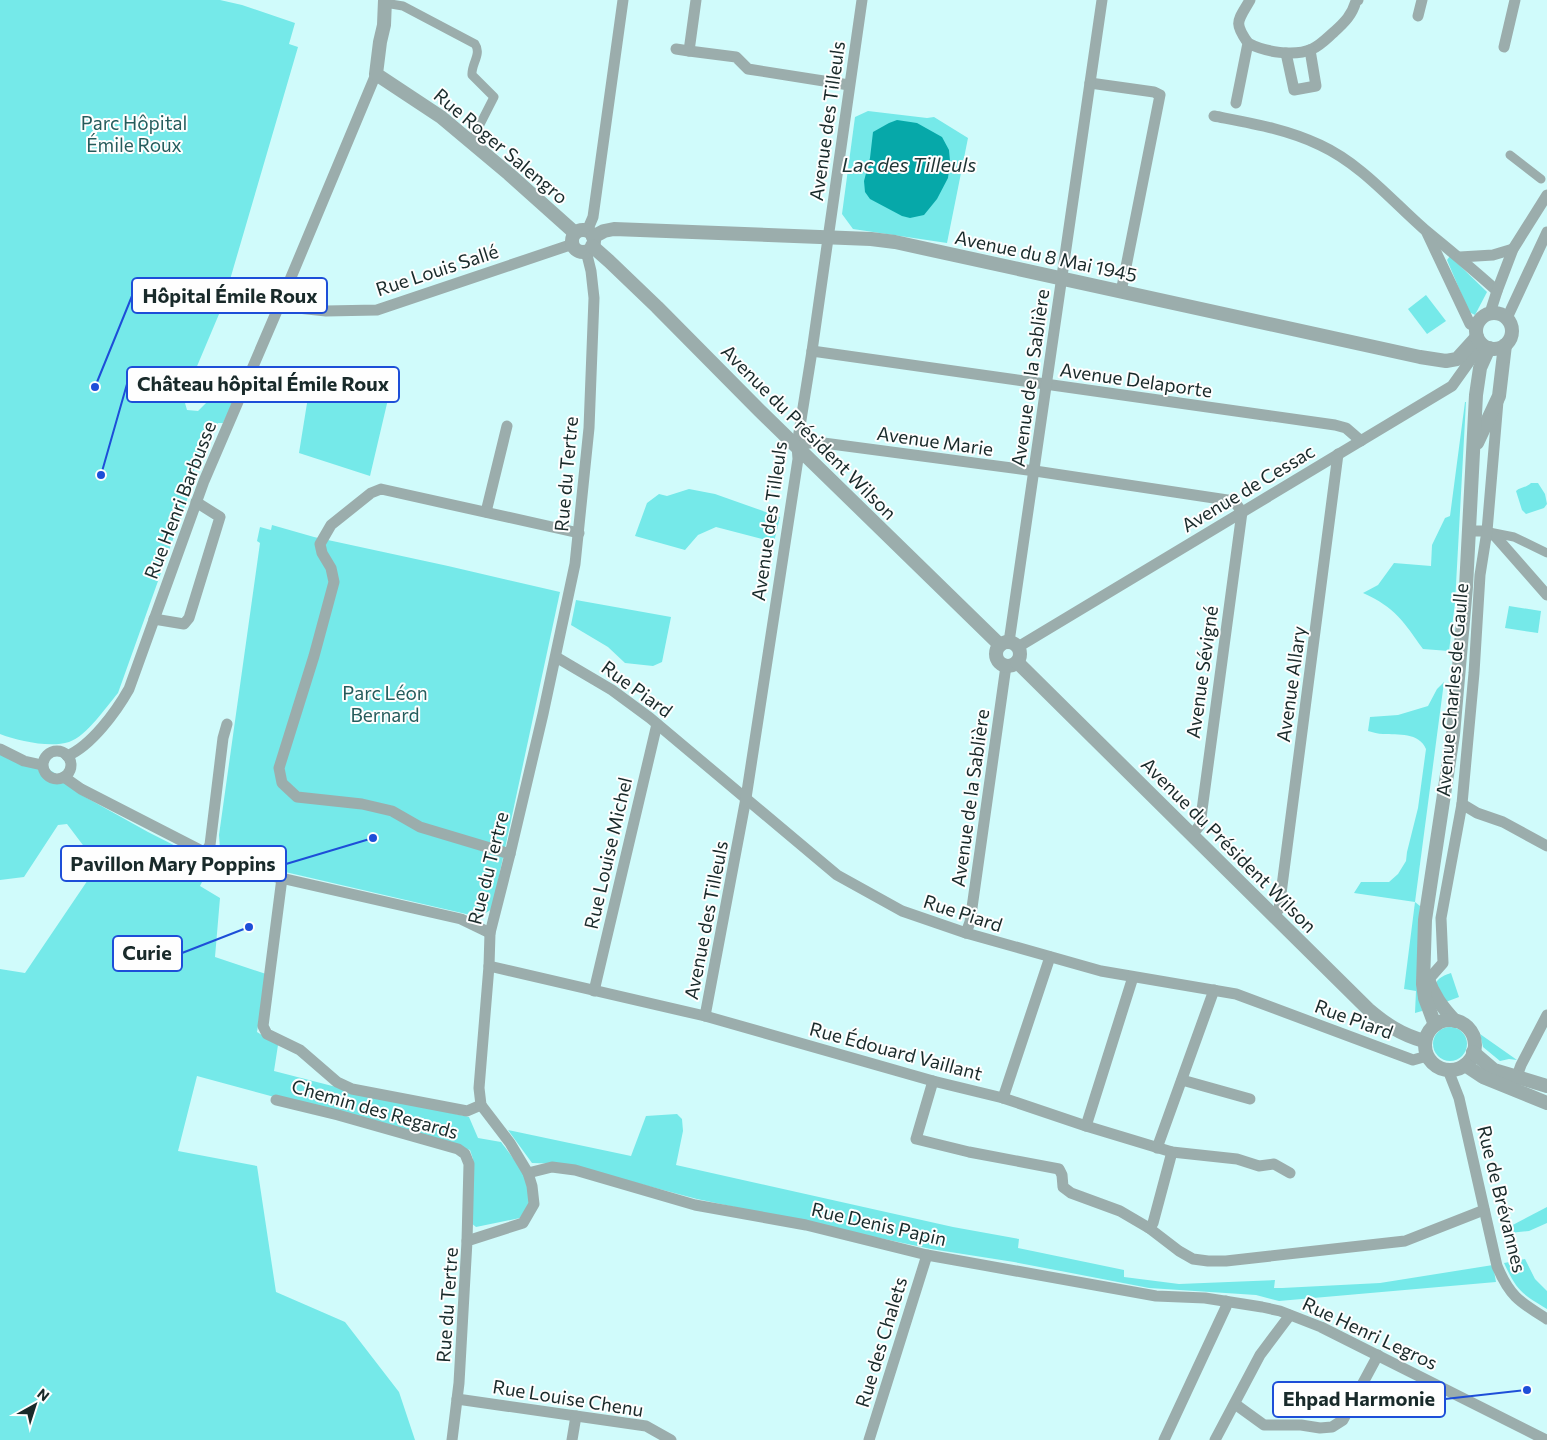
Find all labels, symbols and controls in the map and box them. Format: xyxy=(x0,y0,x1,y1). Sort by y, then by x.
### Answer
street label: Avenue des Tilleuls xyxy=(804,40,849,202)
street label: Rue Roger Salengro xyxy=(430,83,573,208)
park label: Parc Hôpital Émile Roux xyxy=(81,111,187,156)
water label: Lac des Tilleuls xyxy=(842,152,976,176)
street label: Avenue du 8 Mai 1945 xyxy=(953,225,1139,286)
street label: Rue Louis Sallé xyxy=(373,239,501,300)
callout: Hôpital Émile Roux xyxy=(132,278,327,313)
text: Hôpital Émile Roux xyxy=(142,283,318,307)
street label: Avenue de la Sablière xyxy=(1006,288,1053,468)
street label: Avenue du Président Wilson xyxy=(717,339,902,524)
street label: Avenue Delaporte xyxy=(1058,357,1214,402)
callout: Château hôpital Émile Roux xyxy=(127,367,399,402)
text: Château hôpital Émile Roux xyxy=(137,371,390,395)
street label: Rue du Tertre xyxy=(549,415,582,533)
street label: Rue Henri Barbusse xyxy=(139,418,220,582)
street label: Avenue Marie xyxy=(875,421,995,460)
street label: Avenue de Cessac xyxy=(1177,439,1318,536)
street label: Avenue des Tilleuls xyxy=(746,440,791,602)
street label: Avenue Charles de Gaulle xyxy=(1431,582,1472,798)
street label: Avenue Sévigné xyxy=(1181,604,1222,740)
street label: Avenue Allary xyxy=(1271,624,1310,744)
street label: Rue Piard xyxy=(597,655,677,722)
park label: Parc Léon Bernard xyxy=(342,681,428,726)
street label: Avenue de la Sablière xyxy=(946,708,993,888)
street label: Avenue du Président Wilson xyxy=(1137,752,1322,937)
street label: Rue Louise Michel xyxy=(579,775,636,931)
street label: Rue du Tertre xyxy=(462,809,513,927)
street label: Avenue des Tilleuls xyxy=(679,839,732,1001)
callout: Pavillon Mary Poppins xyxy=(61,846,286,881)
text: Pavillon Mary Poppins xyxy=(70,851,276,875)
street label: Rue Piard xyxy=(921,889,1006,936)
callout: Curie xyxy=(113,936,182,971)
text: Curie xyxy=(122,940,172,964)
street label: Rue Piard xyxy=(1312,994,1397,1043)
street label: Rue Édouard Vaillant xyxy=(807,1016,985,1085)
street label: Chemin des Regards xyxy=(289,1074,461,1143)
street label: Rue de Brévannes xyxy=(1473,1123,1532,1275)
street label: Rue Denis Papin xyxy=(809,1197,949,1250)
street label: Rue du Tertre xyxy=(431,1247,462,1363)
street label: Rue des Chalets xyxy=(850,1274,911,1410)
street label: Rue Henri Legros xyxy=(1299,1291,1441,1374)
street label: Rue Louise Chenu xyxy=(491,1374,645,1421)
north arrow xyxy=(10,1380,60,1430)
callout: Ehpad Harmonie xyxy=(1273,1382,1445,1417)
text: N xyxy=(34,1385,53,1404)
text: Ehpad Harmonie xyxy=(1283,1386,1435,1410)

